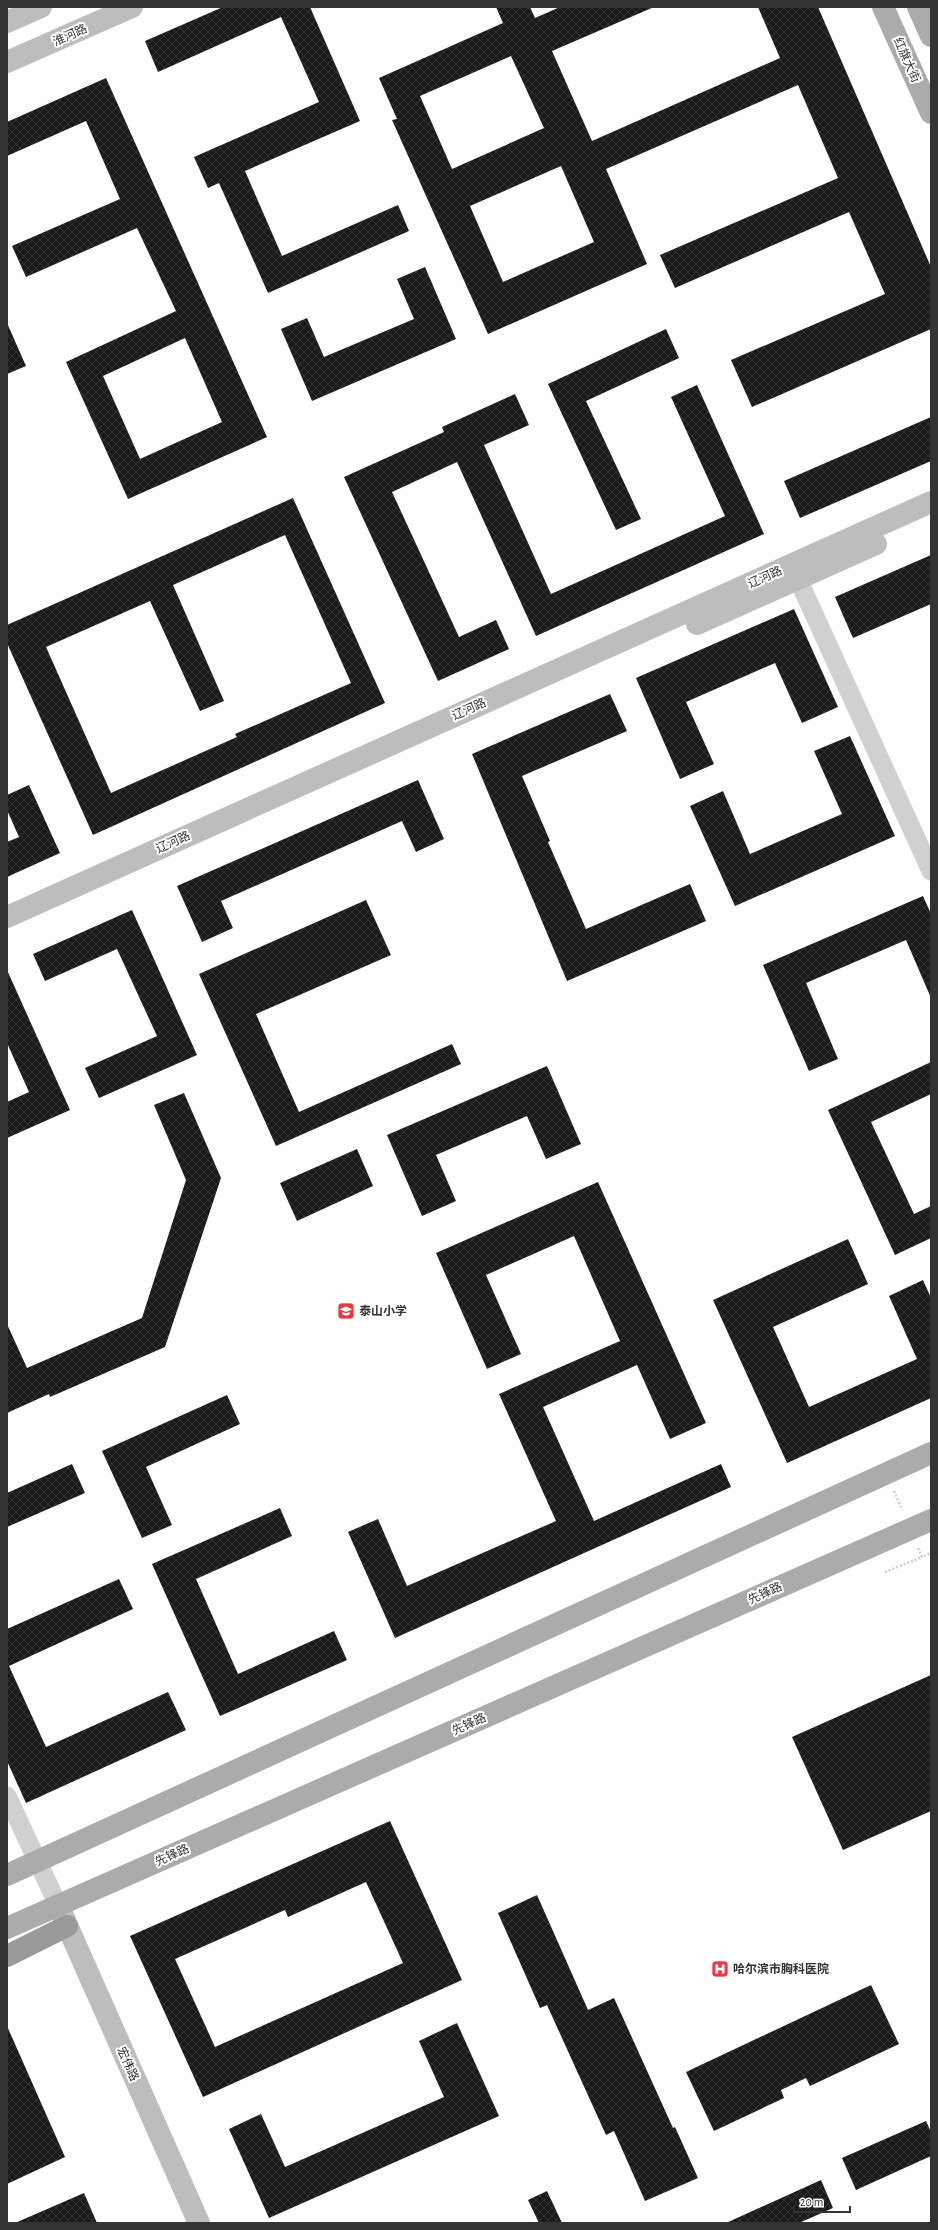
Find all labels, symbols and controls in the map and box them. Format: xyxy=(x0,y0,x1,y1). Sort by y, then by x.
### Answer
street label: 淮河路 xyxy=(51,21,89,48)
street label: 红旗大街 xyxy=(892,35,923,84)
street label: 辽河路 xyxy=(746,563,784,590)
street label: 辽河路 xyxy=(450,695,488,722)
street label: 辽河路 xyxy=(154,828,192,855)
school or university icon: 泰山小学 xyxy=(336,1301,356,1321)
place label: 泰山小学 xyxy=(359,1304,407,1317)
street label: 先锋路 xyxy=(746,1579,784,1606)
street label: 先锋路 xyxy=(450,1710,488,1737)
street label: 先锋路 xyxy=(153,1841,191,1868)
hospital icon: 哈尔滨市胸科医院 xyxy=(710,1959,730,1979)
place label: 哈尔滨市胸科医院 xyxy=(733,1962,829,1975)
street label: 宏伟路 xyxy=(115,2045,142,2083)
scale bar xyxy=(794,2188,850,2214)
text: 20 m xyxy=(800,2196,823,2208)

